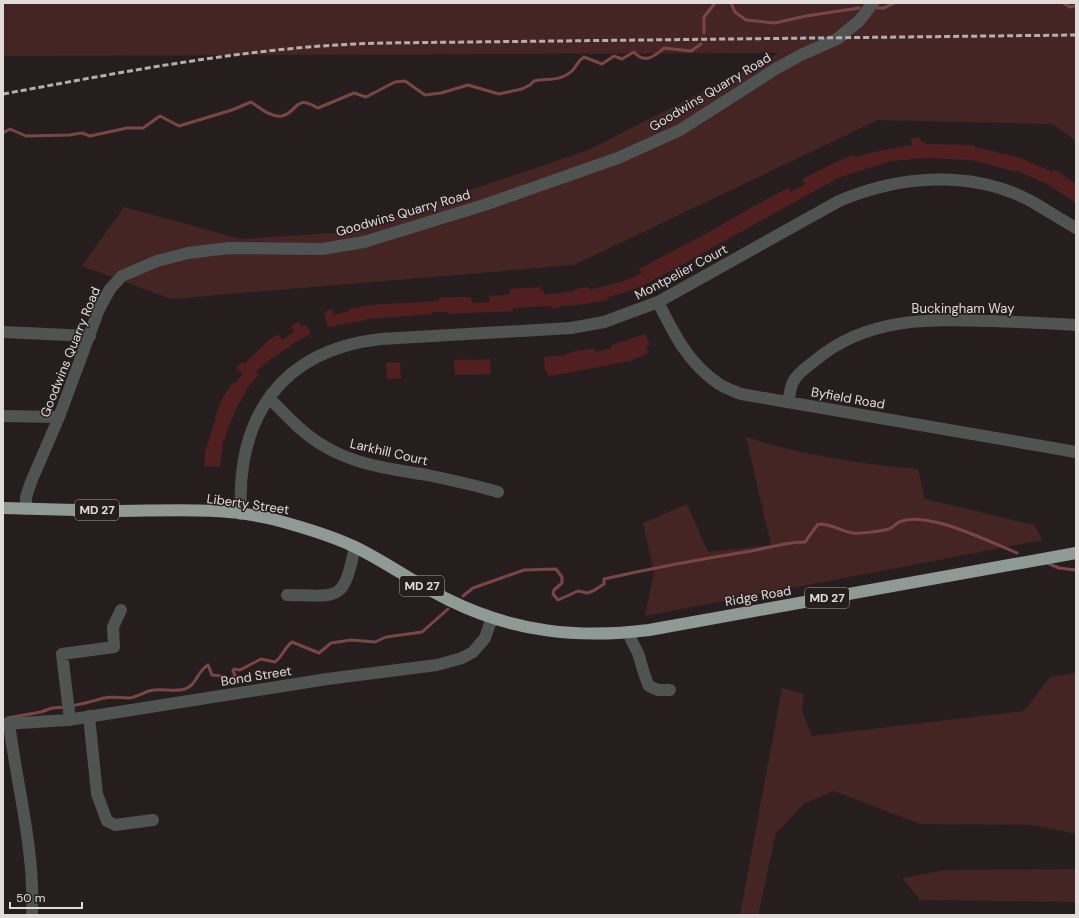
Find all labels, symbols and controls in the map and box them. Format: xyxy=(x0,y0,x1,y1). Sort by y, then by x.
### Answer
street label: Goodwins Quarry Road xyxy=(646,49,774,135)
street label: Goodwins Quarry Road xyxy=(334,186,472,240)
street label: Montpelier Court xyxy=(632,240,730,304)
street label: Goodwins Quarry Road xyxy=(36,284,104,420)
street label: Buckingham Way xyxy=(912,300,1014,317)
street label: Byfield Road xyxy=(810,383,886,413)
street label: Larkhill Court xyxy=(348,435,430,469)
street label: Liberty Street xyxy=(206,490,290,518)
road number: MD 27 xyxy=(75,500,119,520)
road number: MD 27 xyxy=(400,576,444,596)
street label: Ridge Road xyxy=(723,582,793,610)
road number: MD 27 xyxy=(805,588,849,608)
street label: Bond Street xyxy=(219,662,293,690)
scale bar xyxy=(10,884,82,910)
text: 50 m xyxy=(16,890,45,906)

